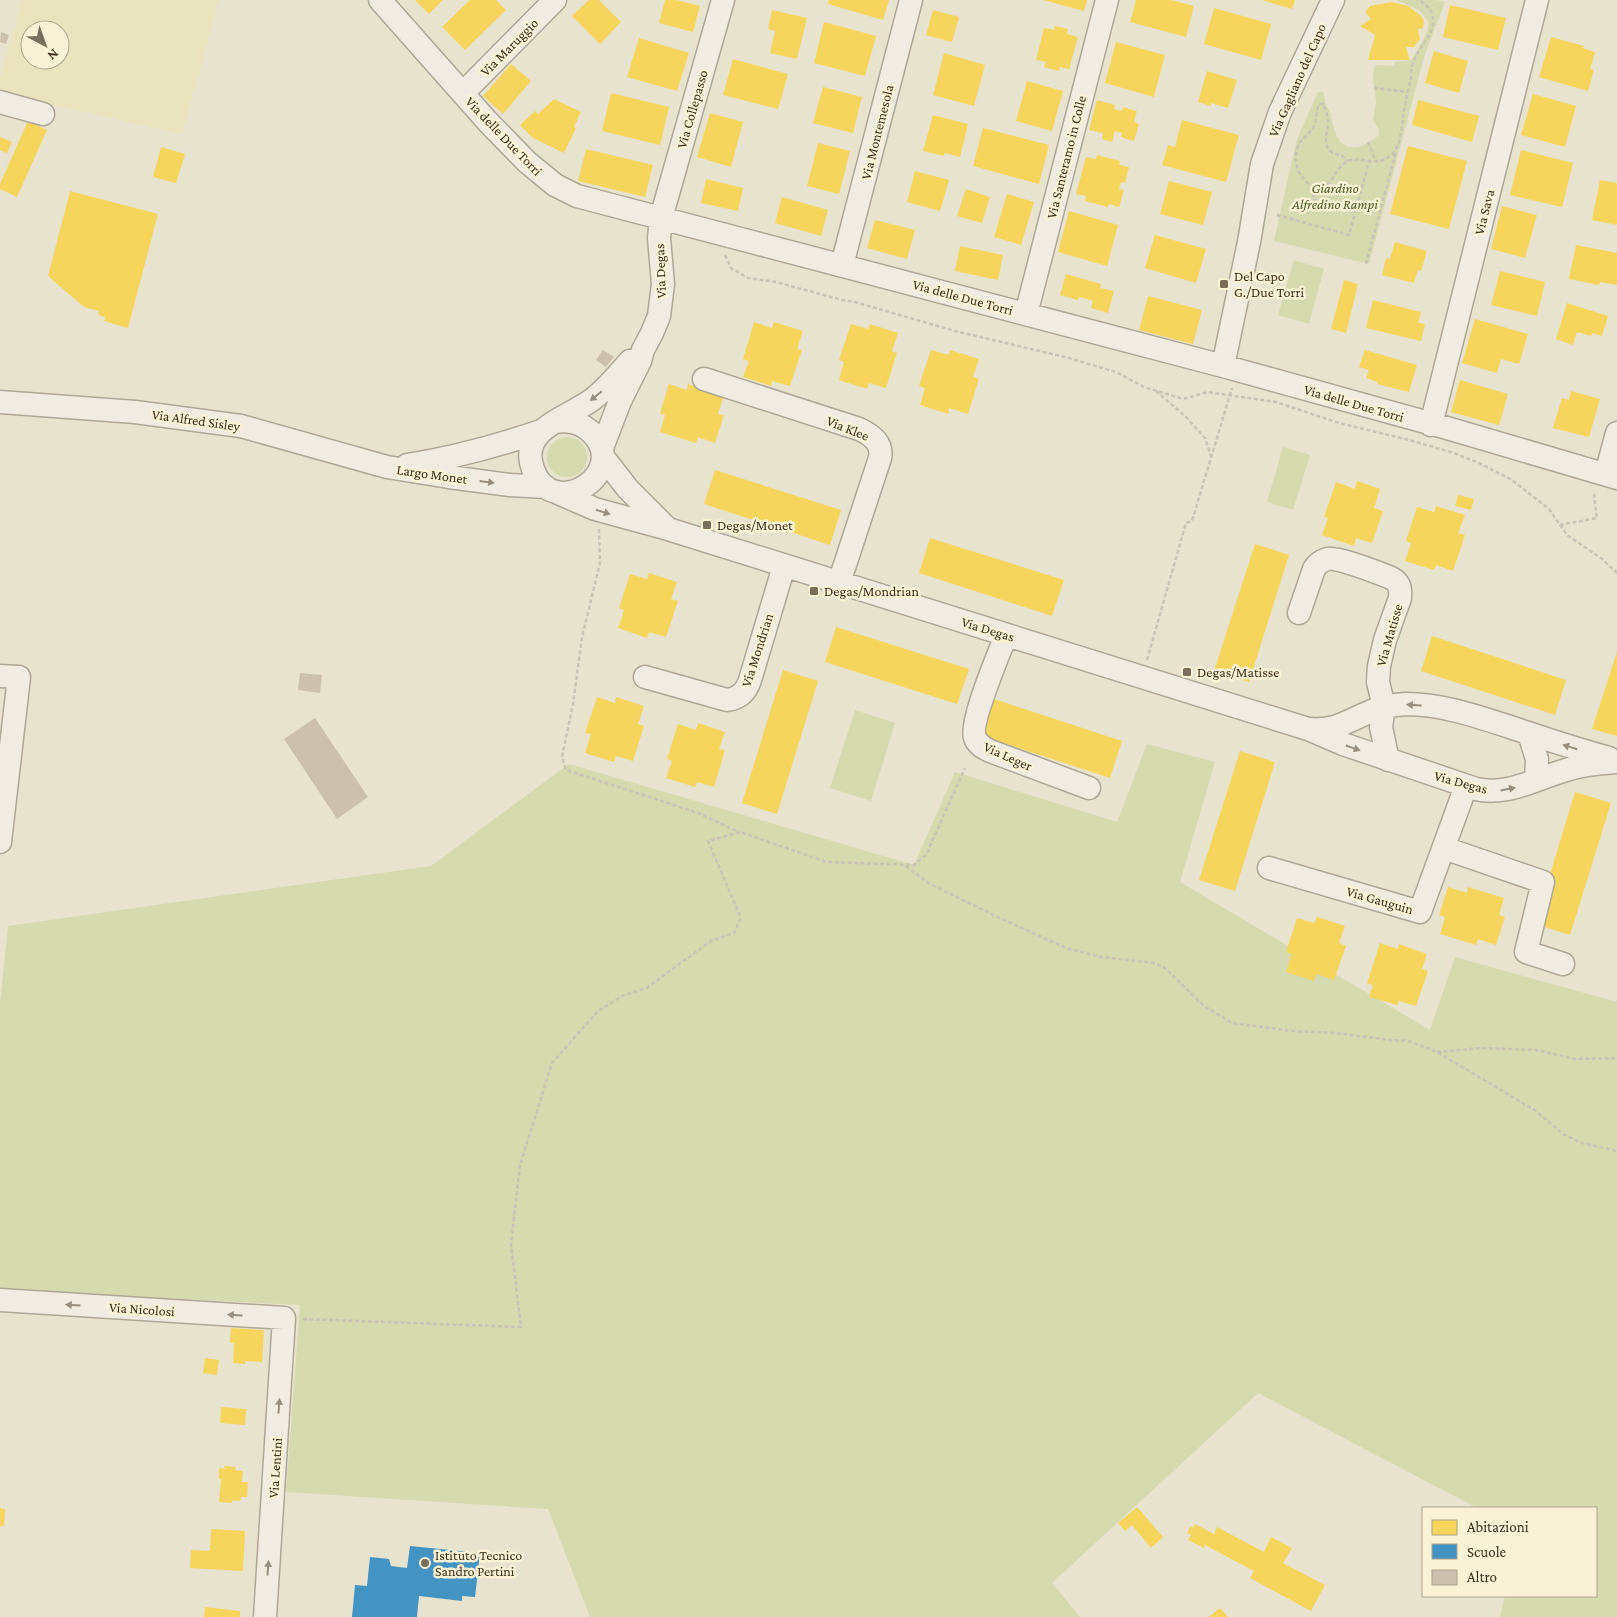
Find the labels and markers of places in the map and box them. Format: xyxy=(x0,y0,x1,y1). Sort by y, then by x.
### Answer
place label: Del Capo G./Due Torri xyxy=(1234,268,1304,300)
marker: Del Capo G./Due Torri xyxy=(1218,278,1230,290)
place label: Degas/Monet xyxy=(717,517,793,533)
marker: Degas/Monet xyxy=(701,519,713,531)
place label: Degas/Mondrian xyxy=(824,583,919,599)
marker: Degas/Mondrian xyxy=(808,585,820,597)
place label: Degas/Matisse xyxy=(1197,664,1279,680)
marker: Degas/Matisse xyxy=(1181,666,1193,678)
place label: Istituto Tecnico Sandro Pertini xyxy=(435,1547,522,1579)
marker: Istituto Tecnico Sandro Pertini xyxy=(419,1557,431,1569)

